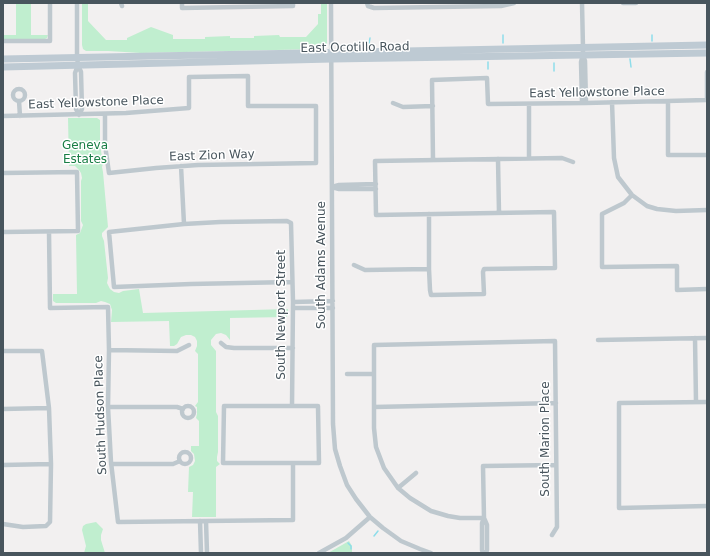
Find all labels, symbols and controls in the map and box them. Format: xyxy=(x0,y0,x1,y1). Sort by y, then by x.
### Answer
street label: East Ocotillo Road xyxy=(300,40,410,56)
street label: East Yellowstone Place xyxy=(529,85,665,101)
street label: East Yellowstone Place xyxy=(28,93,164,113)
park label: Geneva Estates xyxy=(62,139,108,167)
street label: East Zion Way xyxy=(169,147,255,165)
street label: South Adams Avenue xyxy=(315,201,329,329)
street label: South Newport Street xyxy=(275,250,289,380)
street label: South Hudson Place xyxy=(92,355,110,475)
street label: South Marion Place xyxy=(539,381,553,497)

